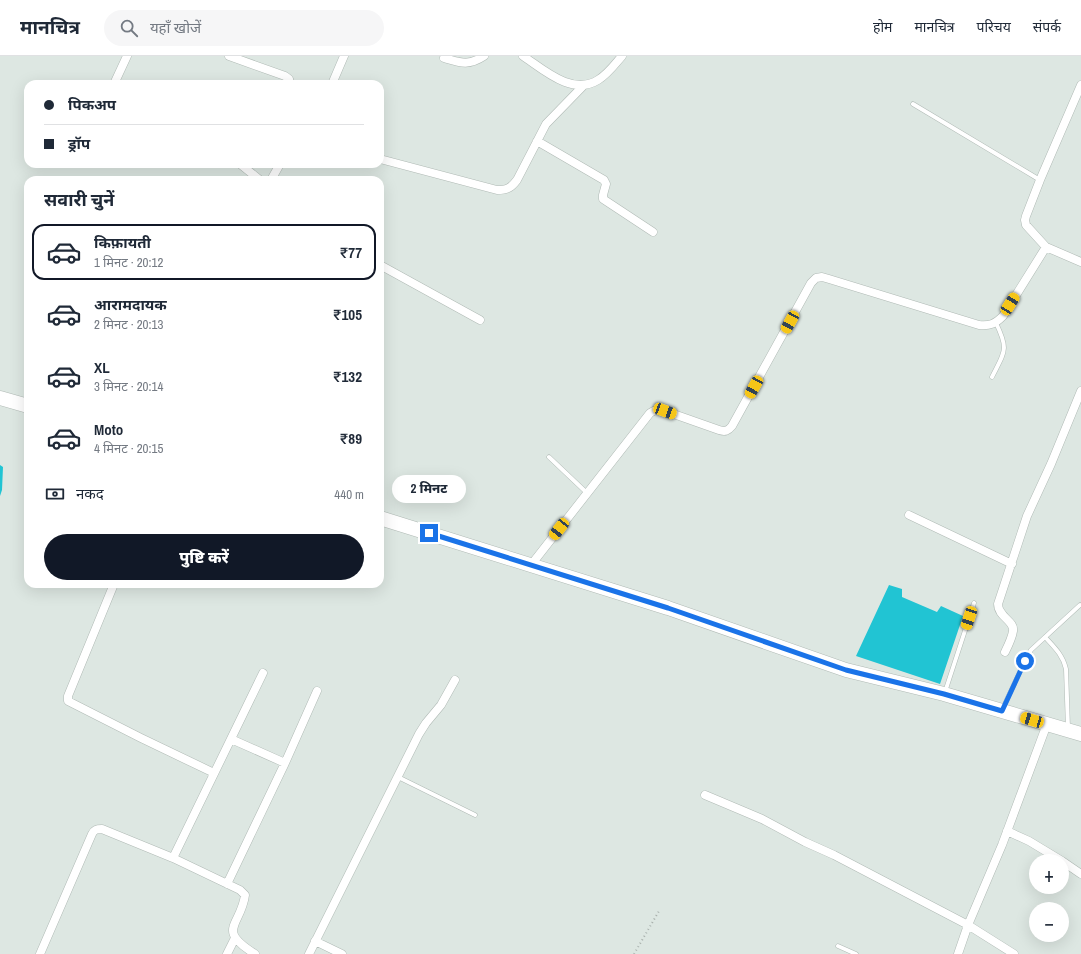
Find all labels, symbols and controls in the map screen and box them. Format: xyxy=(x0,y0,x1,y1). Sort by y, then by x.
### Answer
search box xyxy=(104,10,384,46)
text: मानचित्र xyxy=(20,14,80,40)
icon: search xyxy=(118,17,140,39)
text: यहाँ खोजें xyxy=(150,17,201,38)
text: होम xyxy=(873,18,892,36)
text: मानचित्र xyxy=(914,18,955,36)
text: परिचय xyxy=(977,18,1011,36)
text: संपर्क xyxy=(1033,18,1061,36)
text: पिकअप xyxy=(68,94,116,115)
text: ड्रॉप xyxy=(68,133,90,154)
text: सवारी चुनें xyxy=(44,187,114,212)
text: किफ़ायती xyxy=(94,232,151,253)
icon: car xyxy=(46,234,82,270)
text: ₹77 xyxy=(340,242,362,263)
text: 1 मिनट · 20:12 xyxy=(94,254,163,271)
car xyxy=(999,291,1021,317)
text: आरामदायक xyxy=(94,294,167,315)
icon: car xyxy=(46,296,82,332)
text: ₹105 xyxy=(333,304,362,325)
car xyxy=(779,309,801,335)
text: 2 मिनट · 20:13 xyxy=(94,316,163,333)
text: XL xyxy=(94,357,110,378)
icon: car xyxy=(46,358,82,394)
text: ₹132 xyxy=(333,366,362,387)
car xyxy=(743,374,765,400)
text: 3 मिनट · 20:14 xyxy=(94,378,163,395)
car xyxy=(652,401,678,421)
text: Moto xyxy=(94,419,123,440)
icon: car xyxy=(46,420,82,456)
text: ₹89 xyxy=(340,428,362,449)
text: 4 मिनट · 20:15 xyxy=(94,440,163,457)
callout: 2 मिनट xyxy=(392,475,466,503)
text: 2 मिनट xyxy=(411,480,447,497)
icon: cash xyxy=(44,483,66,505)
text: नकद xyxy=(76,483,104,504)
text: 440 m xyxy=(334,486,364,503)
car xyxy=(547,516,571,542)
route end xyxy=(420,524,438,542)
button: पुष्टि करें xyxy=(44,534,364,580)
car xyxy=(960,605,978,631)
route start xyxy=(1016,652,1034,670)
car xyxy=(1019,711,1045,729)
map controls xyxy=(1029,854,1069,942)
button: + xyxy=(1029,854,1069,894)
button: − xyxy=(1029,902,1069,942)

